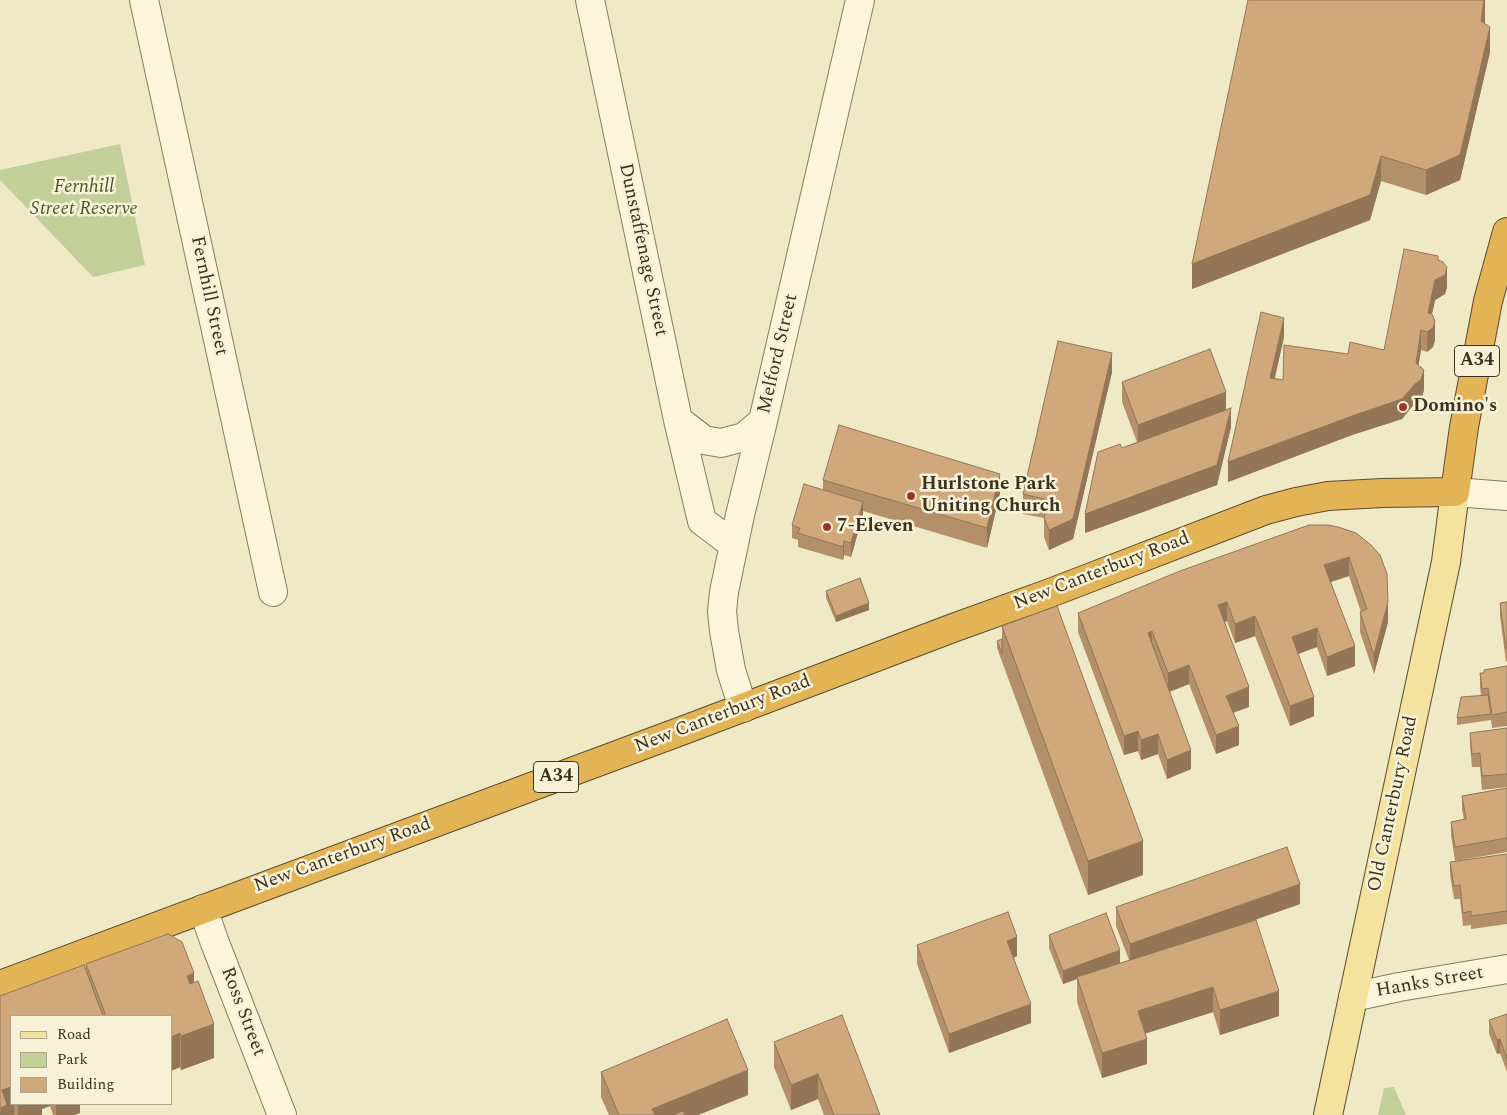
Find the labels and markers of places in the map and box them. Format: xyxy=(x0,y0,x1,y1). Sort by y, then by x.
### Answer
place label: Domino's xyxy=(1413,396,1497,418)
marker: Domino's xyxy=(1397,401,1409,413)
place label: Hurlstone Park Uniting Church xyxy=(921,474,1061,518)
marker: Hurlstone Park Uniting Church xyxy=(905,490,917,502)
place label: 7-Eleven xyxy=(837,516,914,538)
marker: 7-Eleven xyxy=(821,521,833,533)

